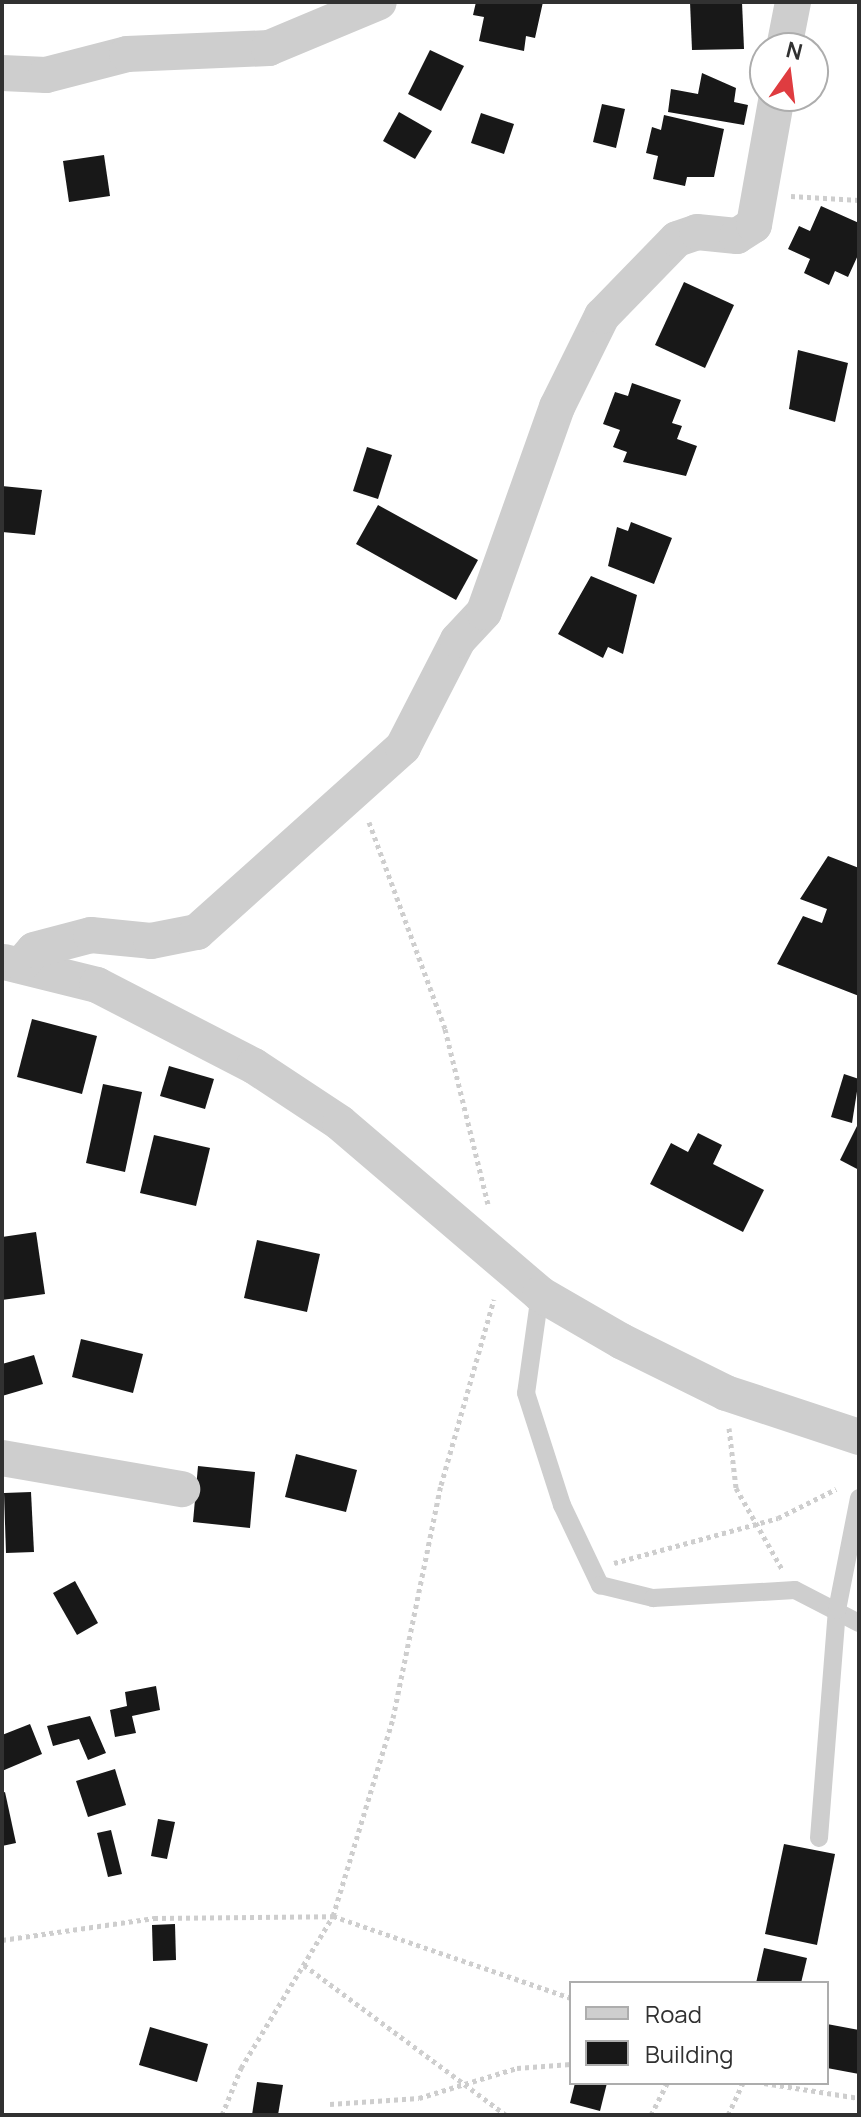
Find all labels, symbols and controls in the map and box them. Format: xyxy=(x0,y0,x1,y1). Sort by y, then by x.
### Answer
north arrow xyxy=(749,32,829,112)
text: N xyxy=(783,34,806,67)
legend xyxy=(569,1981,829,2085)
text: Road xyxy=(645,1997,702,2030)
text: Building xyxy=(645,2037,733,2070)

